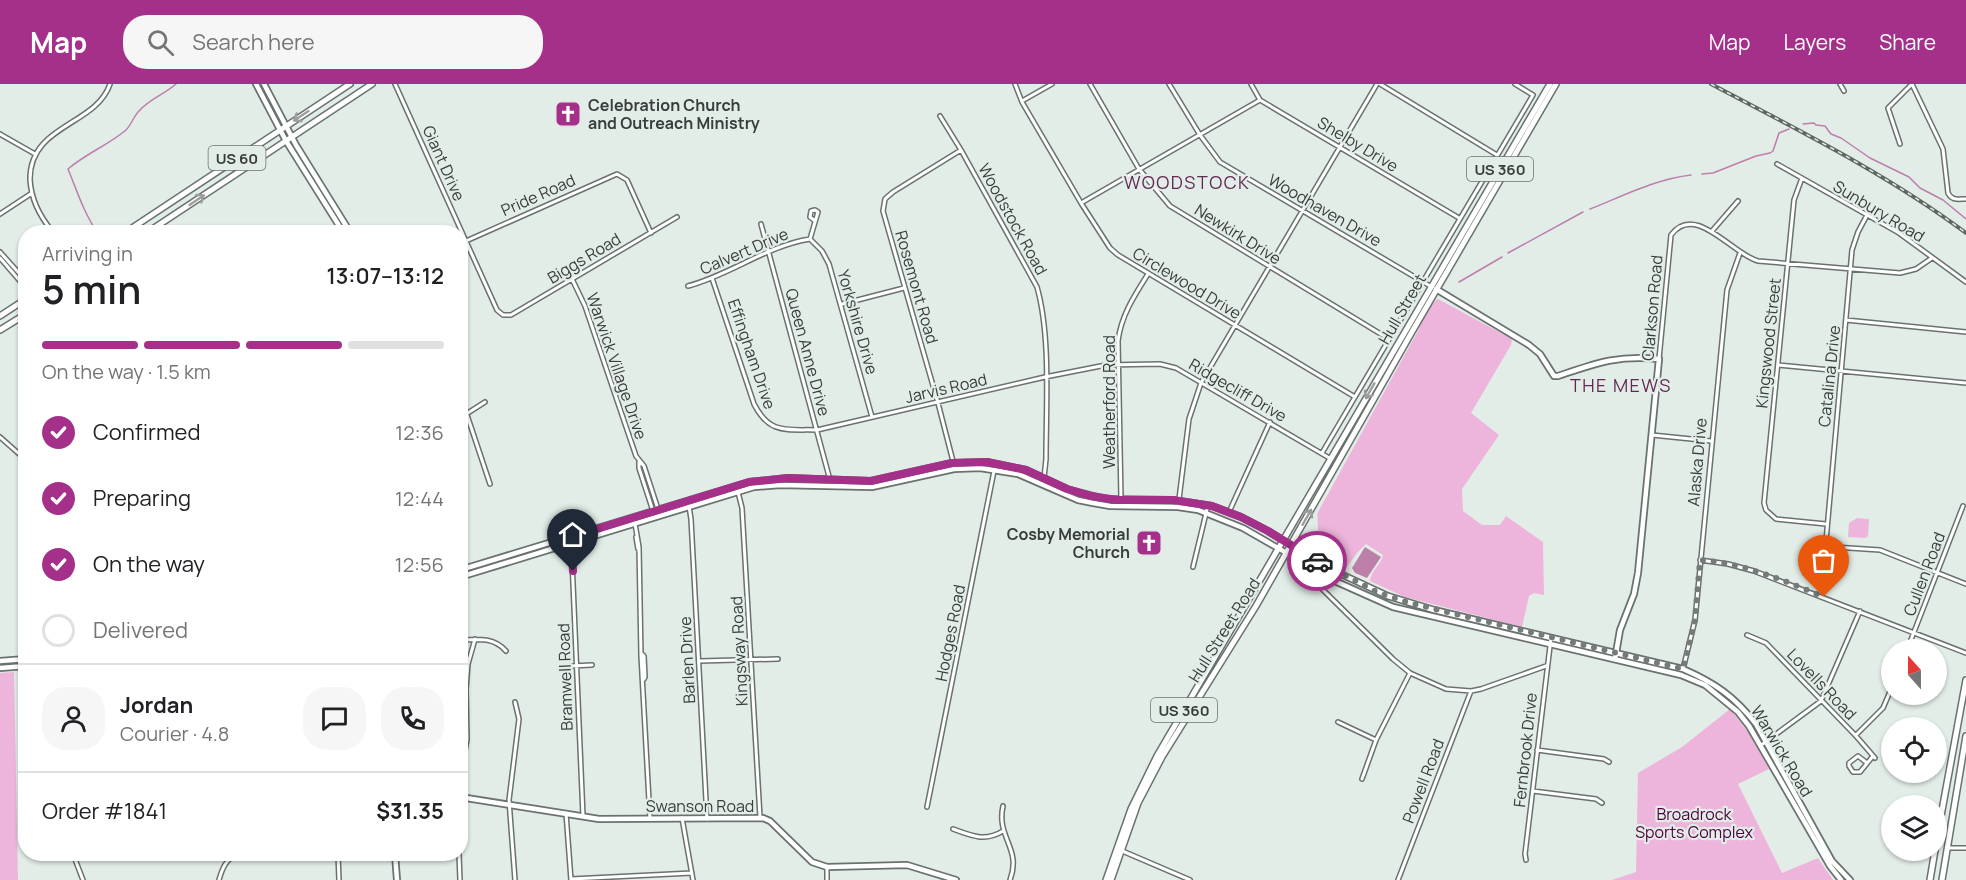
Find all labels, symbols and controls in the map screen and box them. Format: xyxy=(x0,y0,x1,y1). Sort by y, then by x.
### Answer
search box xyxy=(123,15,543,69)
text: Map xyxy=(30,23,87,61)
icon: search xyxy=(144,26,177,59)
text: Search here xyxy=(192,27,315,57)
text: Map xyxy=(1709,28,1750,56)
text: Layers xyxy=(1783,28,1846,56)
text: Share xyxy=(1879,28,1936,56)
place label: Celebration Church and Outreach Ministry xyxy=(588,94,760,134)
church icon: Celebration Church and Outreach Ministry xyxy=(553,99,583,129)
one-way arrow xyxy=(293,111,310,123)
street label: Shelby Drive xyxy=(1314,111,1402,177)
street label: Giant Drive xyxy=(418,122,470,204)
road number: US 60 xyxy=(208,146,266,170)
road number: US 360 xyxy=(1467,157,1533,181)
street label: Woodstock Road xyxy=(973,159,1053,279)
street label: Pride Road xyxy=(497,169,579,221)
street label: Woodhaven Drive xyxy=(1264,169,1386,251)
district label: WOODSTOCK xyxy=(1124,170,1250,194)
street label: Sunbury Road xyxy=(1829,175,1929,247)
one-way arrow xyxy=(188,194,204,206)
street label: Newkirk Drive xyxy=(1191,199,1285,269)
street label: Calvert Drive xyxy=(696,223,792,279)
street label: Biggs Road xyxy=(543,227,625,289)
street label: Rosemont Road xyxy=(890,228,944,346)
text: Arriving in xyxy=(42,240,133,267)
street label: Circlewood Drive xyxy=(1129,242,1245,324)
street label: Clarkson Road xyxy=(1636,254,1668,362)
text: 13:07–13:12 xyxy=(326,261,444,291)
text: 5 min xyxy=(42,262,141,316)
street label: Yorkshire Drive xyxy=(833,267,883,377)
street label: Hull Street xyxy=(1373,270,1431,348)
street label: Kingswood Street xyxy=(1750,277,1786,409)
street label: Queen Anne Drive xyxy=(780,286,836,418)
street label: Warwick Village Drive xyxy=(582,290,652,442)
street label: Effingham Drive xyxy=(723,296,781,412)
street label: Catalina Drive xyxy=(1813,324,1845,428)
street label: Weatherford Road xyxy=(1098,335,1120,469)
street label: Ridgecliff Drive xyxy=(1185,353,1291,427)
text: On the way · 1.5 km xyxy=(42,358,211,385)
street label: Jarvis Road xyxy=(903,368,989,408)
district label: THE MEWS xyxy=(1570,373,1672,397)
one-way arrow xyxy=(1364,382,1375,400)
icon: check xyxy=(42,416,75,449)
text: Confirmed xyxy=(93,417,201,447)
street label: Alaska Drive xyxy=(1682,417,1712,507)
text: 12:36 xyxy=(395,419,444,446)
icon: check xyxy=(42,482,75,515)
text: Preparing xyxy=(93,483,191,513)
text: 12:44 xyxy=(395,485,444,512)
pin xyxy=(547,509,598,571)
one-way arrow xyxy=(1302,509,1314,526)
icon: home xyxy=(556,518,589,551)
place label: Cosby Memorial Church xyxy=(1007,523,1130,563)
church icon: Cosby Memorial Church xyxy=(1134,528,1164,558)
street label: Cullen Road xyxy=(1898,529,1950,619)
courier xyxy=(1287,531,1347,591)
pin xyxy=(1798,535,1849,597)
icon: bag xyxy=(1807,544,1840,577)
icon: car xyxy=(1301,545,1334,578)
icon: check xyxy=(42,548,75,581)
text: On the way xyxy=(93,549,205,579)
text: 12:56 xyxy=(395,551,444,578)
street label: Hull Street Road xyxy=(1183,574,1265,686)
street label: Hodges Road xyxy=(930,583,970,683)
street label: Kingsway Road xyxy=(725,595,753,707)
text: Delivered xyxy=(93,615,188,645)
street label: Barlen Drive xyxy=(674,616,700,704)
street label: Bramwell Road xyxy=(552,623,578,731)
north arrow xyxy=(1881,639,1947,705)
map controls xyxy=(1881,639,1947,861)
street label: Lovells Road xyxy=(1782,643,1862,725)
button: person xyxy=(42,687,105,750)
button: chat xyxy=(303,687,366,750)
button: phone xyxy=(381,687,444,750)
text: Jordan xyxy=(120,690,193,720)
street label: Fernbrook Drive xyxy=(1508,692,1542,808)
road number: US 360 xyxy=(1151,698,1217,722)
street label: Warwick Road xyxy=(1746,701,1818,801)
button: locate xyxy=(1881,717,1947,783)
text: Courier · 4.8 xyxy=(120,720,229,747)
street label: Powell Road xyxy=(1397,736,1449,826)
street label: Swanson Road xyxy=(646,795,754,817)
button: layers xyxy=(1881,795,1947,861)
text: Order #1841 xyxy=(42,796,167,826)
text: $31.35 xyxy=(376,796,444,826)
park label: Broadrock Sports Complex xyxy=(1635,803,1753,843)

